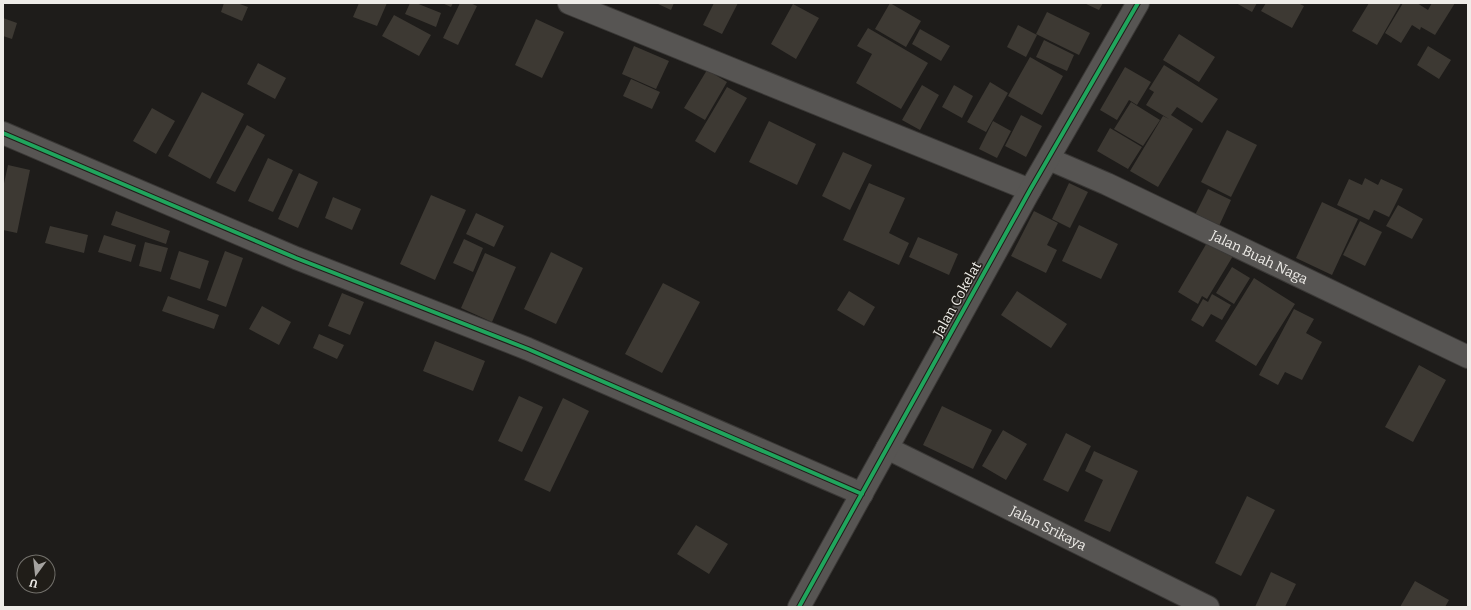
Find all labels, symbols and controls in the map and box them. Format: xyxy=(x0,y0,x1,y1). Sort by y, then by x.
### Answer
street label: Jalan Buah Naga xyxy=(1207,226,1311,288)
street label: Jalan Cokelat xyxy=(929,259,985,341)
street label: Jalan Srikaya xyxy=(1006,502,1089,555)
north arrow xyxy=(16,554,56,594)
text: U xyxy=(28,576,39,591)

